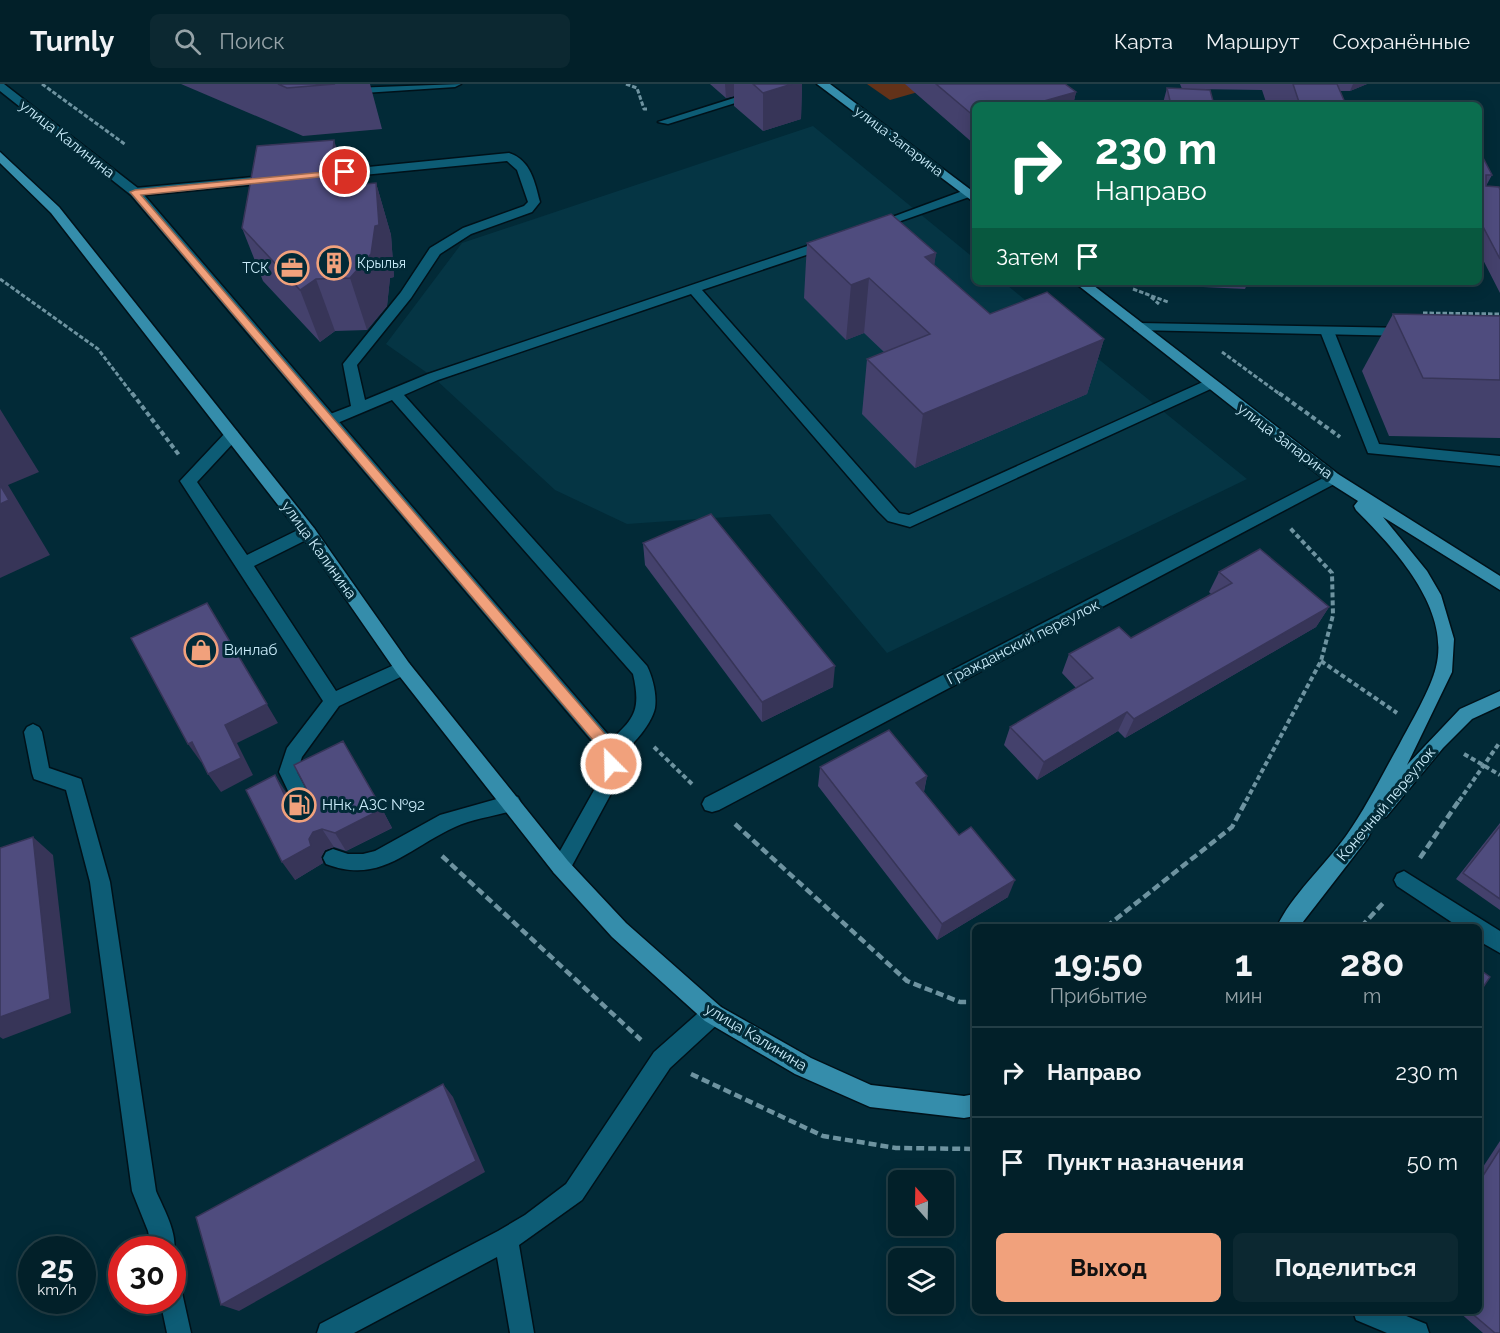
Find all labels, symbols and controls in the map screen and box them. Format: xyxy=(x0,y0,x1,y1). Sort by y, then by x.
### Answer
search box xyxy=(150,14,570,68)
text: Turnly xyxy=(30,25,114,58)
icon: search xyxy=(171,25,204,58)
text: Поиск xyxy=(219,28,285,54)
text: Карта xyxy=(1114,29,1173,54)
text: Маршрут xyxy=(1206,29,1299,54)
text: Сохранённые xyxy=(1332,29,1470,54)
street label: улица Калинина xyxy=(16,96,118,182)
street label: улица Запарина xyxy=(852,102,946,180)
text: 230 m xyxy=(1095,125,1217,174)
icon: right xyxy=(996,126,1074,204)
pin xyxy=(319,146,370,197)
icon: arrive xyxy=(328,155,361,188)
text: Направо xyxy=(1095,175,1207,206)
icon: arrive xyxy=(1071,240,1104,273)
text: Затем xyxy=(996,244,1059,270)
building icon: Крылья xyxy=(316,245,352,281)
office icon: ТСК xyxy=(274,250,310,286)
place label: Крылья xyxy=(357,255,406,271)
place label: ТСК xyxy=(242,260,269,276)
street label: улица Запарина xyxy=(1234,399,1336,483)
street label: улица Калинина xyxy=(278,498,360,602)
street label: Гражданский переулок xyxy=(944,596,1102,688)
shop icon: Винлаб xyxy=(183,632,219,668)
place label: Винлаб xyxy=(224,641,277,659)
position arrow xyxy=(579,732,643,796)
street label: Конечный переулок xyxy=(1333,743,1439,865)
fuel station icon: ННк, АЗС №92 xyxy=(281,787,317,823)
place label: ННк, АЗС №92 xyxy=(322,796,425,814)
text: 19:50 xyxy=(1053,942,1143,984)
text: 1 xyxy=(1235,942,1253,984)
text: 280 xyxy=(1340,942,1404,984)
text: Прибытие xyxy=(1050,984,1147,1008)
text: мин xyxy=(1225,984,1262,1008)
text: m xyxy=(1363,984,1381,1008)
street label: улица Калинина xyxy=(702,999,810,1075)
icon: right xyxy=(996,1056,1029,1089)
text: Направо xyxy=(1047,1059,1141,1085)
text: 230 m xyxy=(1395,1059,1458,1085)
icon: arrive xyxy=(996,1146,1029,1179)
text: Пункт назначения xyxy=(1047,1149,1244,1175)
text: 50 m xyxy=(1407,1149,1458,1175)
north arrow xyxy=(888,1170,954,1236)
map controls xyxy=(888,1170,954,1314)
button: Выход xyxy=(996,1233,1221,1302)
button: Поделиться xyxy=(1233,1233,1458,1302)
speed limit sign: 30 xyxy=(108,1236,186,1314)
button: layers xyxy=(888,1248,954,1314)
text: 25 xyxy=(40,1250,74,1285)
text: km/h xyxy=(37,1281,77,1299)

